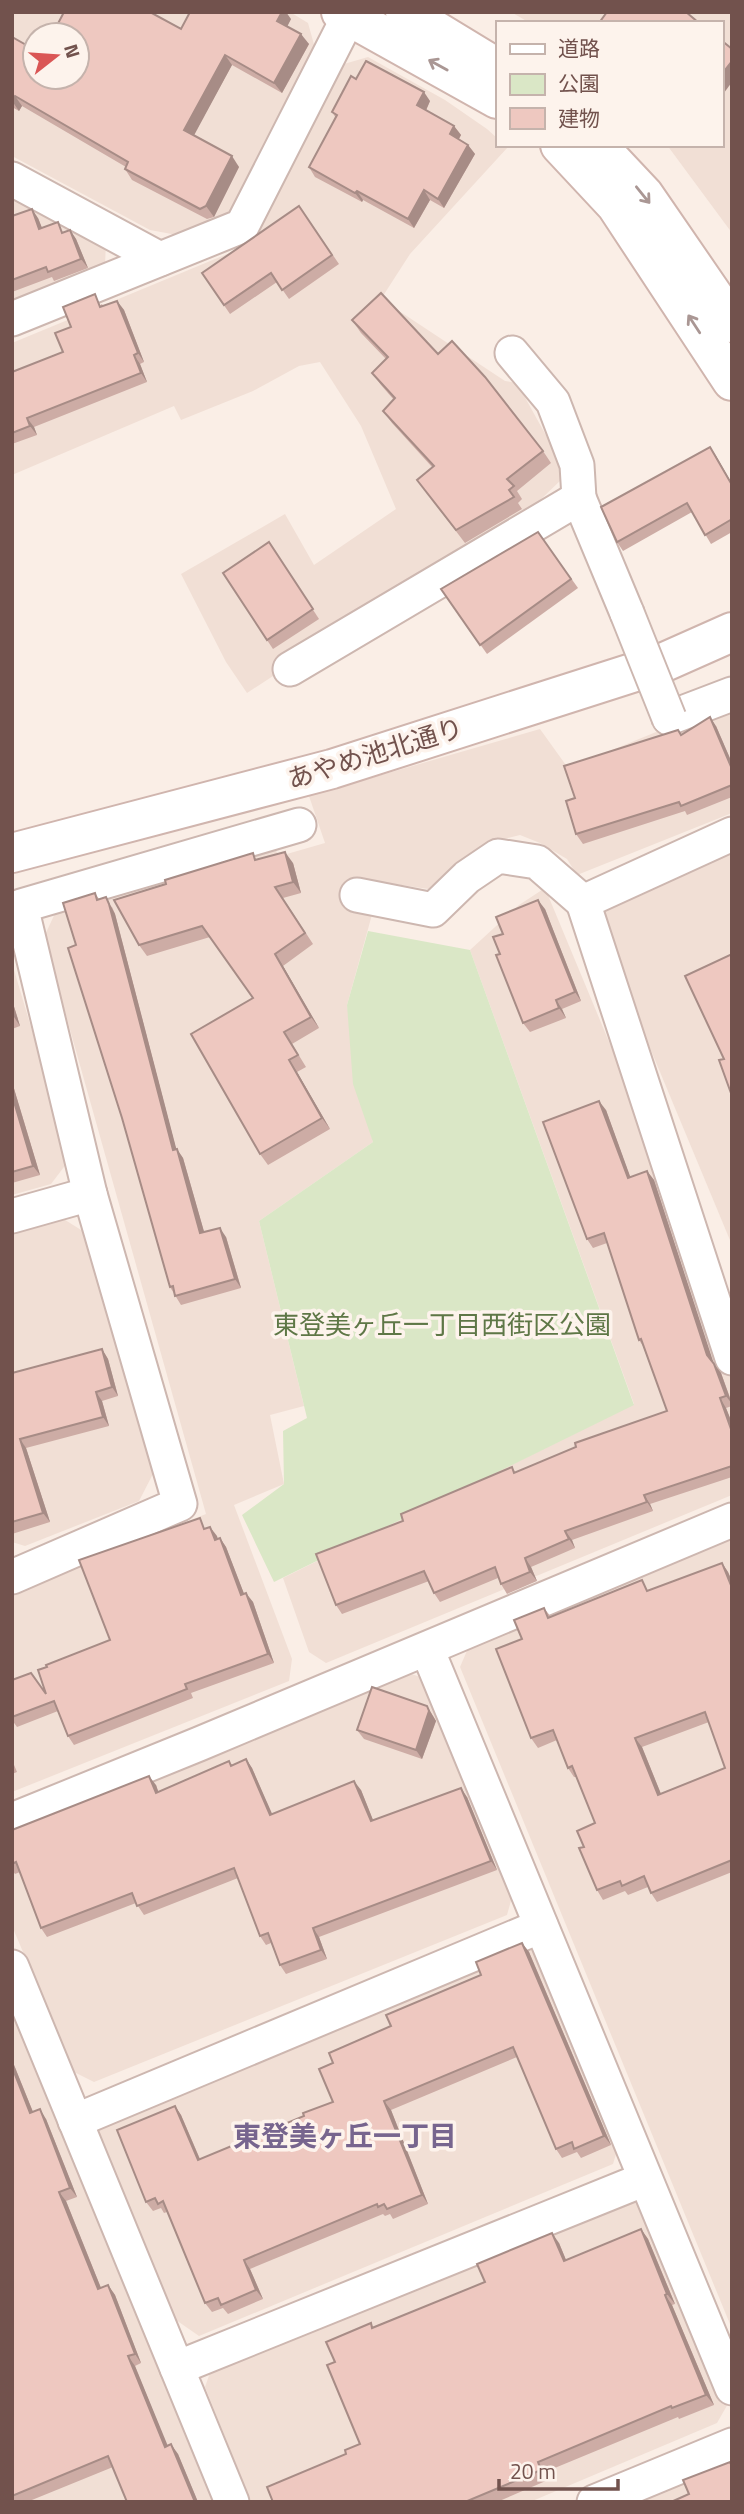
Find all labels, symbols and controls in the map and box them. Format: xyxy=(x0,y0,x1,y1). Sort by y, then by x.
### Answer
north arrow xyxy=(21,21,91,91)
legend xyxy=(496,21,723,147)
text: 道路 xyxy=(558,32,600,64)
text: N xyxy=(57,40,89,61)
one-way arrow xyxy=(428,58,449,71)
text: 公園 xyxy=(558,67,600,99)
text: 建物 xyxy=(558,102,600,134)
one-way arrow xyxy=(635,186,651,204)
one-way arrow xyxy=(687,315,702,334)
street label: あやめ池北通り xyxy=(282,708,468,798)
park label: 東登美ヶ丘一丁目西街区公園 xyxy=(273,1305,611,1344)
district label: 東登美ヶ丘一丁目 xyxy=(233,2114,457,2157)
scale bar xyxy=(499,2448,618,2492)
text: 20 m xyxy=(510,2455,556,2487)

